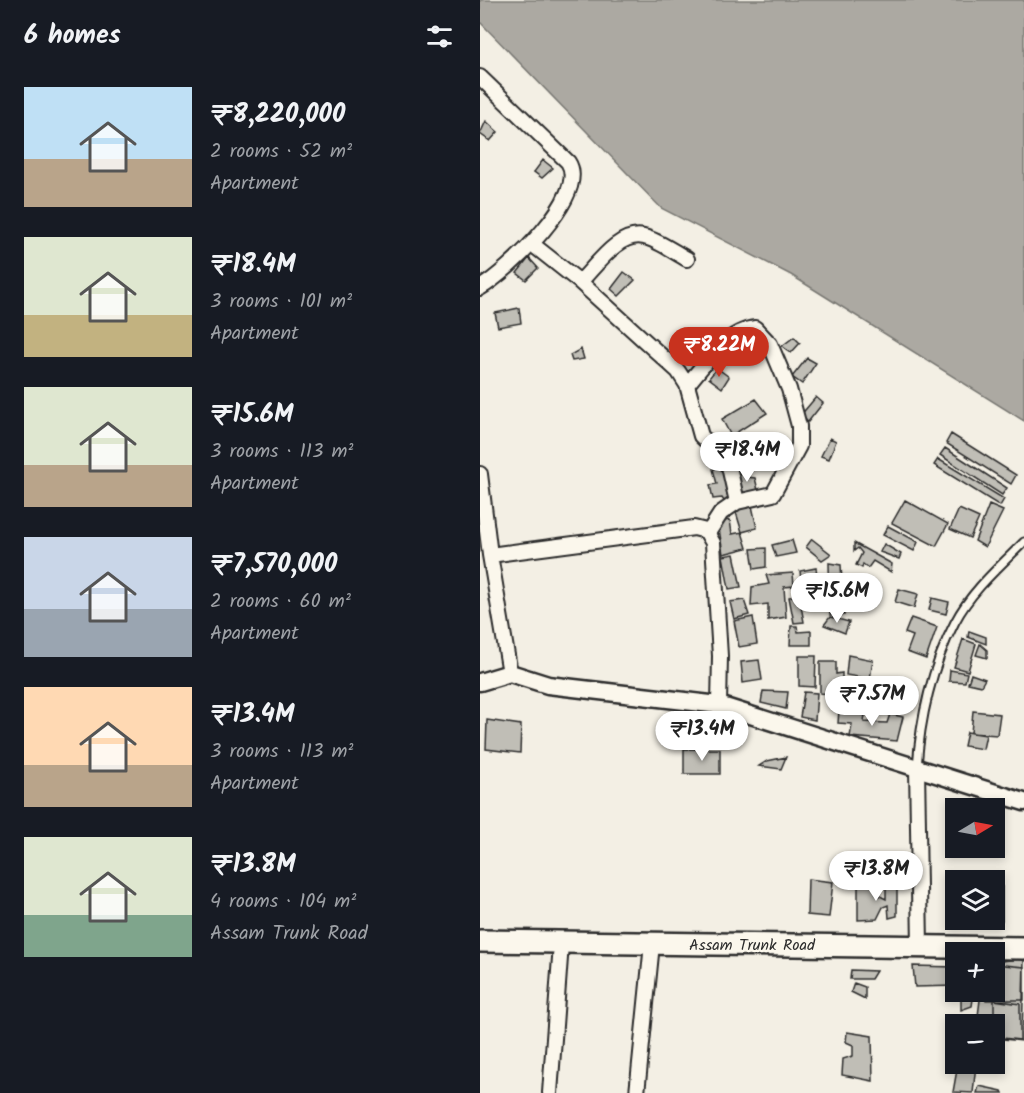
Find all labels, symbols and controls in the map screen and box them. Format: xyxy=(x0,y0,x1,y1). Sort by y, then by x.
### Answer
text: 6 homes xyxy=(24,15,121,57)
icon: filters xyxy=(423,20,456,53)
text: ₹8,220,000 xyxy=(210,94,345,136)
icon: home xyxy=(72,111,144,183)
text: 2 rooms · 52 m² xyxy=(210,136,352,168)
text: Apartment xyxy=(210,168,299,200)
text: ₹18.4M xyxy=(210,244,296,286)
icon: home xyxy=(72,261,144,333)
text: 3 rooms · 101 m² xyxy=(210,286,352,318)
text: Apartment xyxy=(210,318,299,350)
pin: ₹8.22M xyxy=(670,327,768,378)
text: ₹8.22M xyxy=(683,330,755,362)
text: ₹15.6M xyxy=(210,394,294,436)
icon: home xyxy=(72,411,144,483)
pin: ₹18.4M xyxy=(698,432,796,483)
text: ₹18.4M xyxy=(714,435,780,467)
text: 3 rooms · 113 m² xyxy=(210,436,353,468)
text: Apartment xyxy=(210,468,299,500)
text: ₹7,570,000 xyxy=(210,544,337,586)
icon: home xyxy=(72,561,144,633)
pin: ₹15.6M xyxy=(788,573,886,624)
text: ₹15.6M xyxy=(805,576,869,608)
text: 2 rooms · 60 m² xyxy=(210,586,351,618)
text: Apartment xyxy=(210,618,299,650)
pin: ₹7.57M xyxy=(823,676,921,727)
text: ₹7.57M xyxy=(839,679,905,711)
text: ₹13.4M xyxy=(210,694,295,736)
icon: home xyxy=(72,711,144,783)
pin: ₹13.4M xyxy=(653,711,751,762)
text: ₹13.4M xyxy=(669,714,735,746)
text: 3 rooms · 113 m² xyxy=(210,736,353,768)
text: Apartment xyxy=(210,768,299,800)
north arrow xyxy=(945,798,1005,858)
map controls xyxy=(945,798,1005,1074)
text: ₹13.8M xyxy=(210,844,296,886)
pin: ₹13.8M xyxy=(827,851,925,902)
text: ₹13.8M xyxy=(843,854,909,886)
icon: home xyxy=(72,861,144,933)
button: layers xyxy=(945,870,1005,930)
text: 4 rooms · 104 m² xyxy=(210,886,356,918)
text: Assam Trunk Road xyxy=(210,918,368,950)
street label: Assam Trunk Road xyxy=(689,933,816,958)
button: + xyxy=(945,942,1005,1002)
button: − xyxy=(945,1014,1005,1074)

